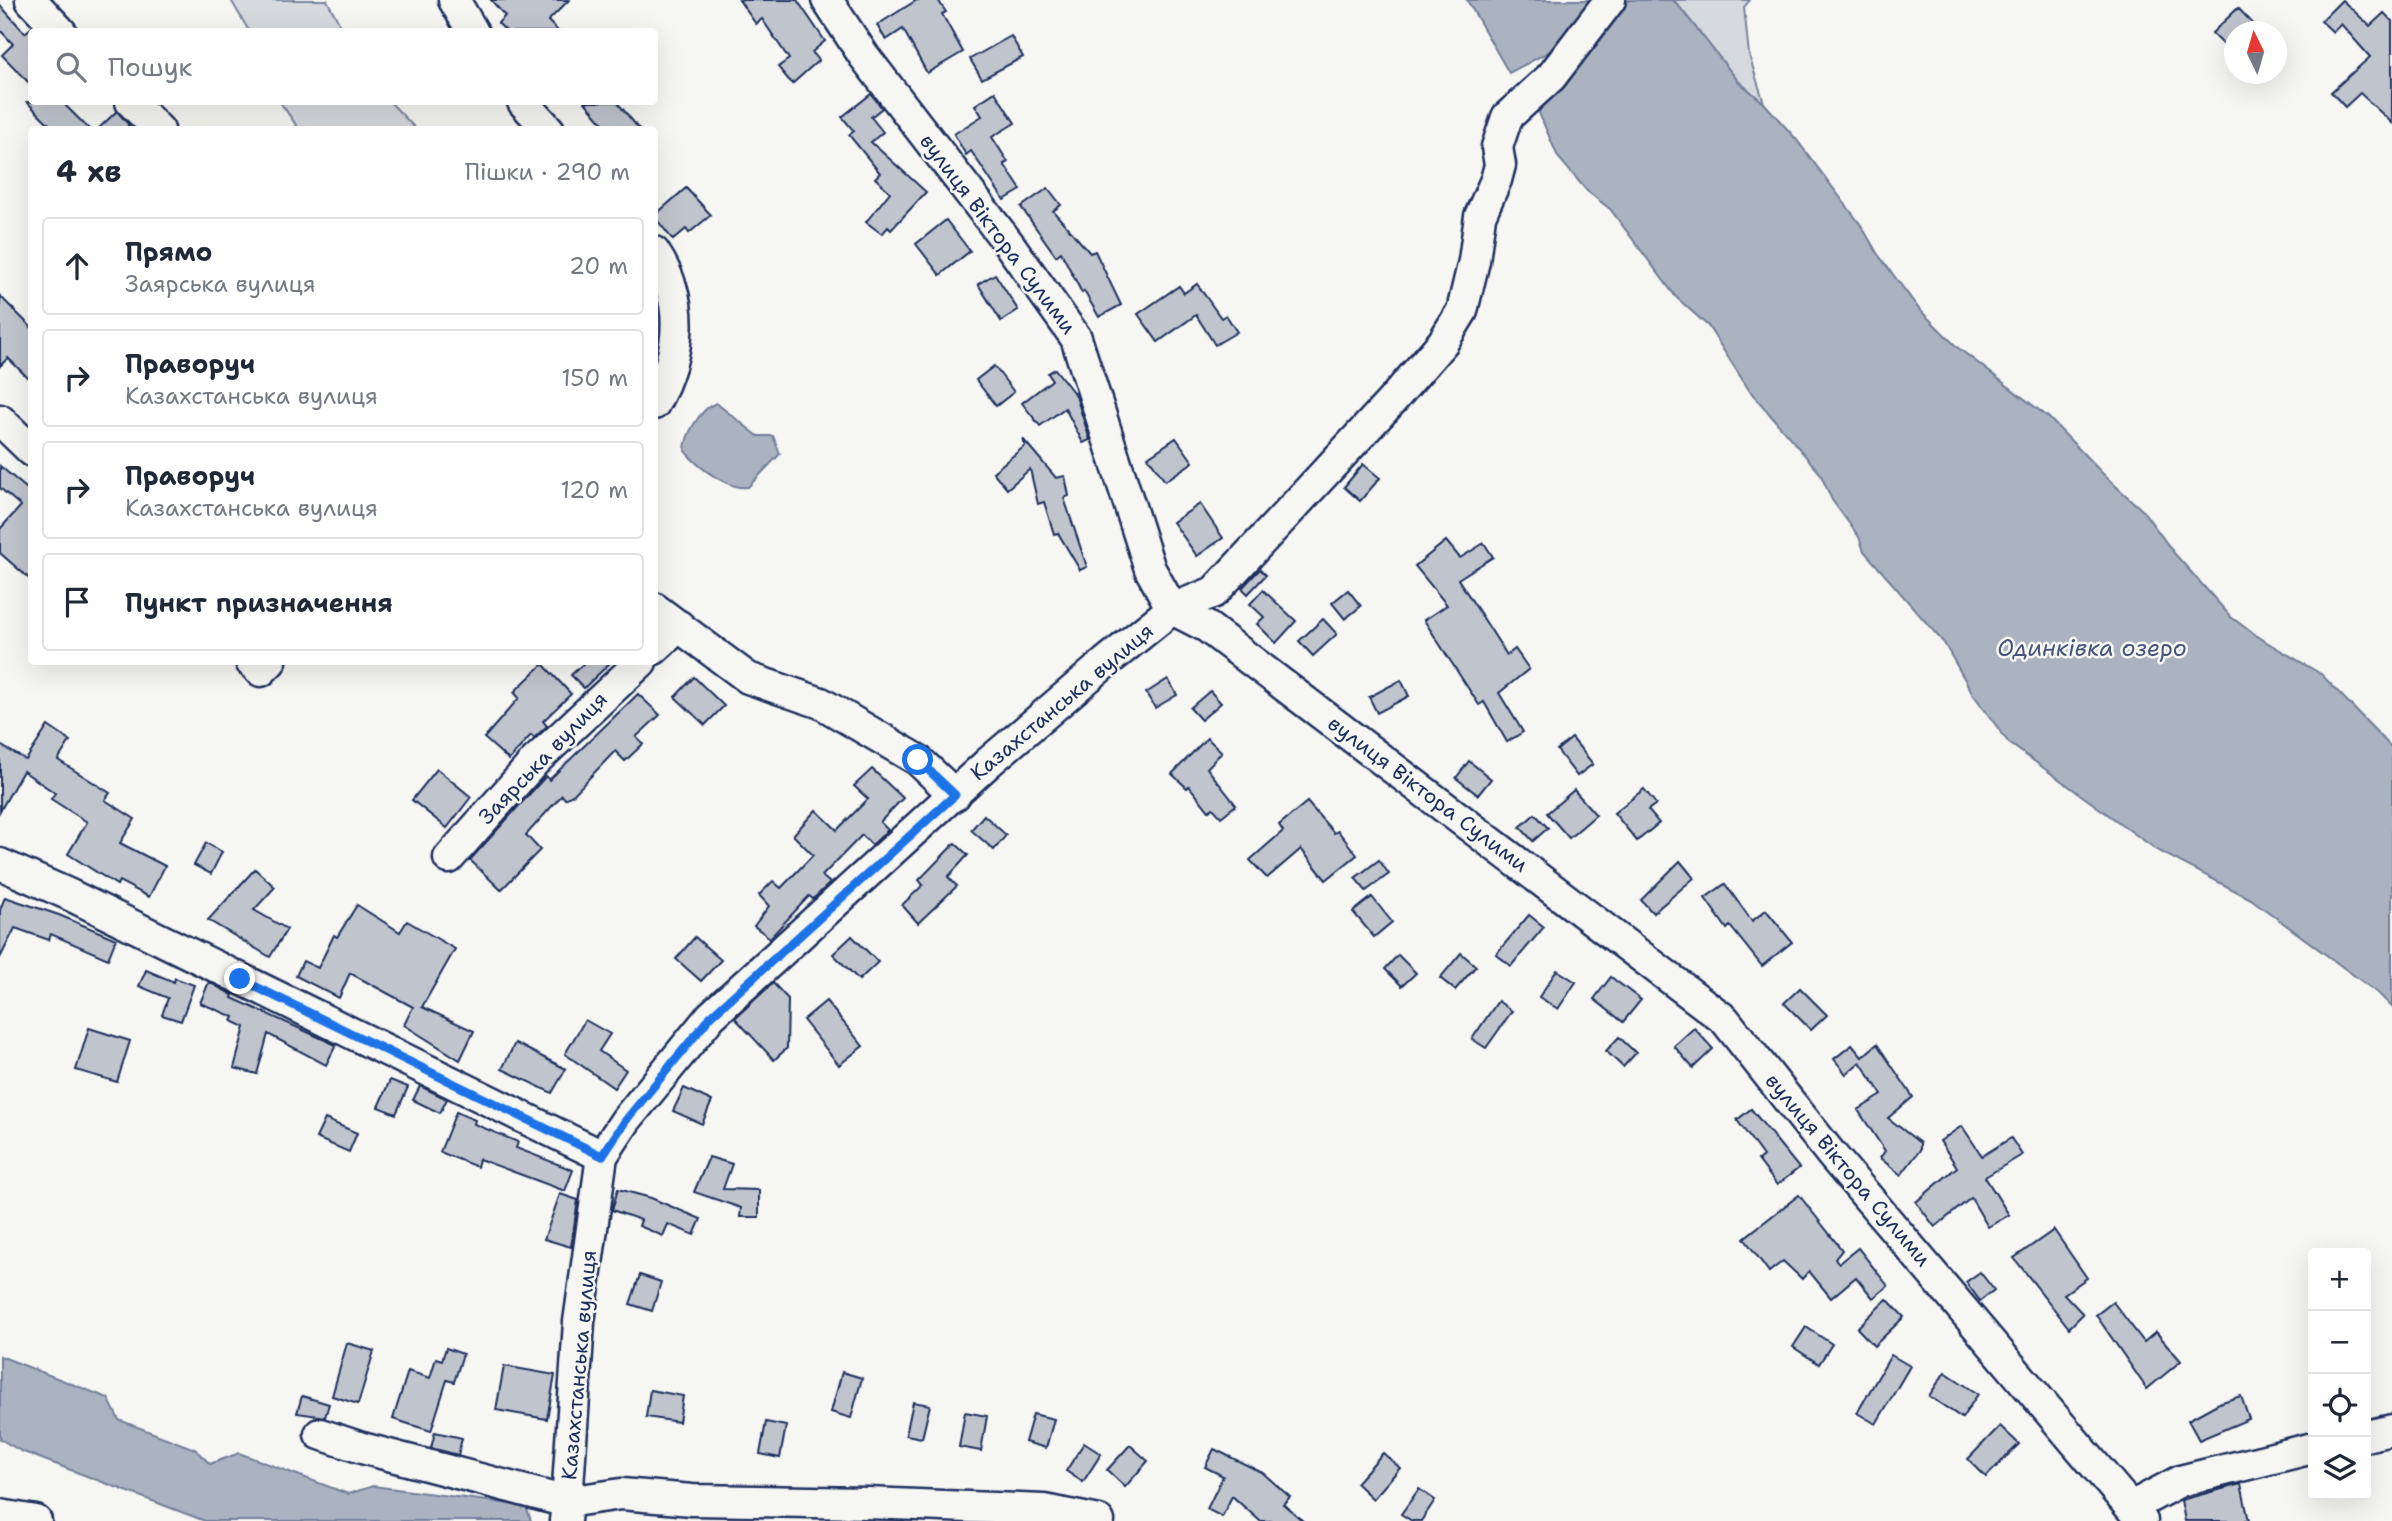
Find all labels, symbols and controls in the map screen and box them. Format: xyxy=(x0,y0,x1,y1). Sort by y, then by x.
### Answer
north arrow xyxy=(2224,21,2287,84)
search box xyxy=(28,28,658,105)
icon: search xyxy=(52,48,90,86)
text: Пошук xyxy=(108,49,192,84)
street label: вулиця Віктора Сулими xyxy=(913,128,1083,340)
text: 4 хв xyxy=(56,151,121,192)
text: Пішки · 290 m xyxy=(465,157,630,187)
text: Прямо xyxy=(125,234,213,269)
icon: ahead xyxy=(58,247,96,285)
text: 20 m xyxy=(569,251,628,281)
text: Заярська вулиця xyxy=(125,269,316,299)
text: Праворуч xyxy=(125,346,255,381)
icon: right xyxy=(58,359,96,397)
text: 150 m xyxy=(561,363,628,393)
text: Казахстанська вулиця xyxy=(125,381,378,411)
text: Праворуч xyxy=(125,458,255,493)
icon: right xyxy=(58,471,96,509)
text: 120 m xyxy=(560,475,628,505)
text: Казахстанська вулиця xyxy=(125,493,378,523)
icon: arrive xyxy=(58,583,96,621)
text: Пункт призначення xyxy=(125,585,393,620)
street label: Казахстанська вулиця xyxy=(965,617,1159,787)
water label: Одинківка озеро xyxy=(1997,633,2187,663)
street label: Заярська вулиця xyxy=(473,686,613,830)
street label: вулиця Віктора Сулими xyxy=(1322,709,1534,879)
route start xyxy=(902,744,933,775)
route end xyxy=(224,963,255,994)
street label: вулиця Віктора Сулими xyxy=(1759,1068,1937,1273)
map controls xyxy=(2308,1248,2371,1500)
button: + xyxy=(2308,1248,2371,1311)
street label: Казахстанська вулиця xyxy=(555,1249,603,1481)
button: − xyxy=(2308,1311,2371,1374)
button: locate xyxy=(2308,1374,2371,1437)
button: layers xyxy=(2308,1437,2371,1500)

